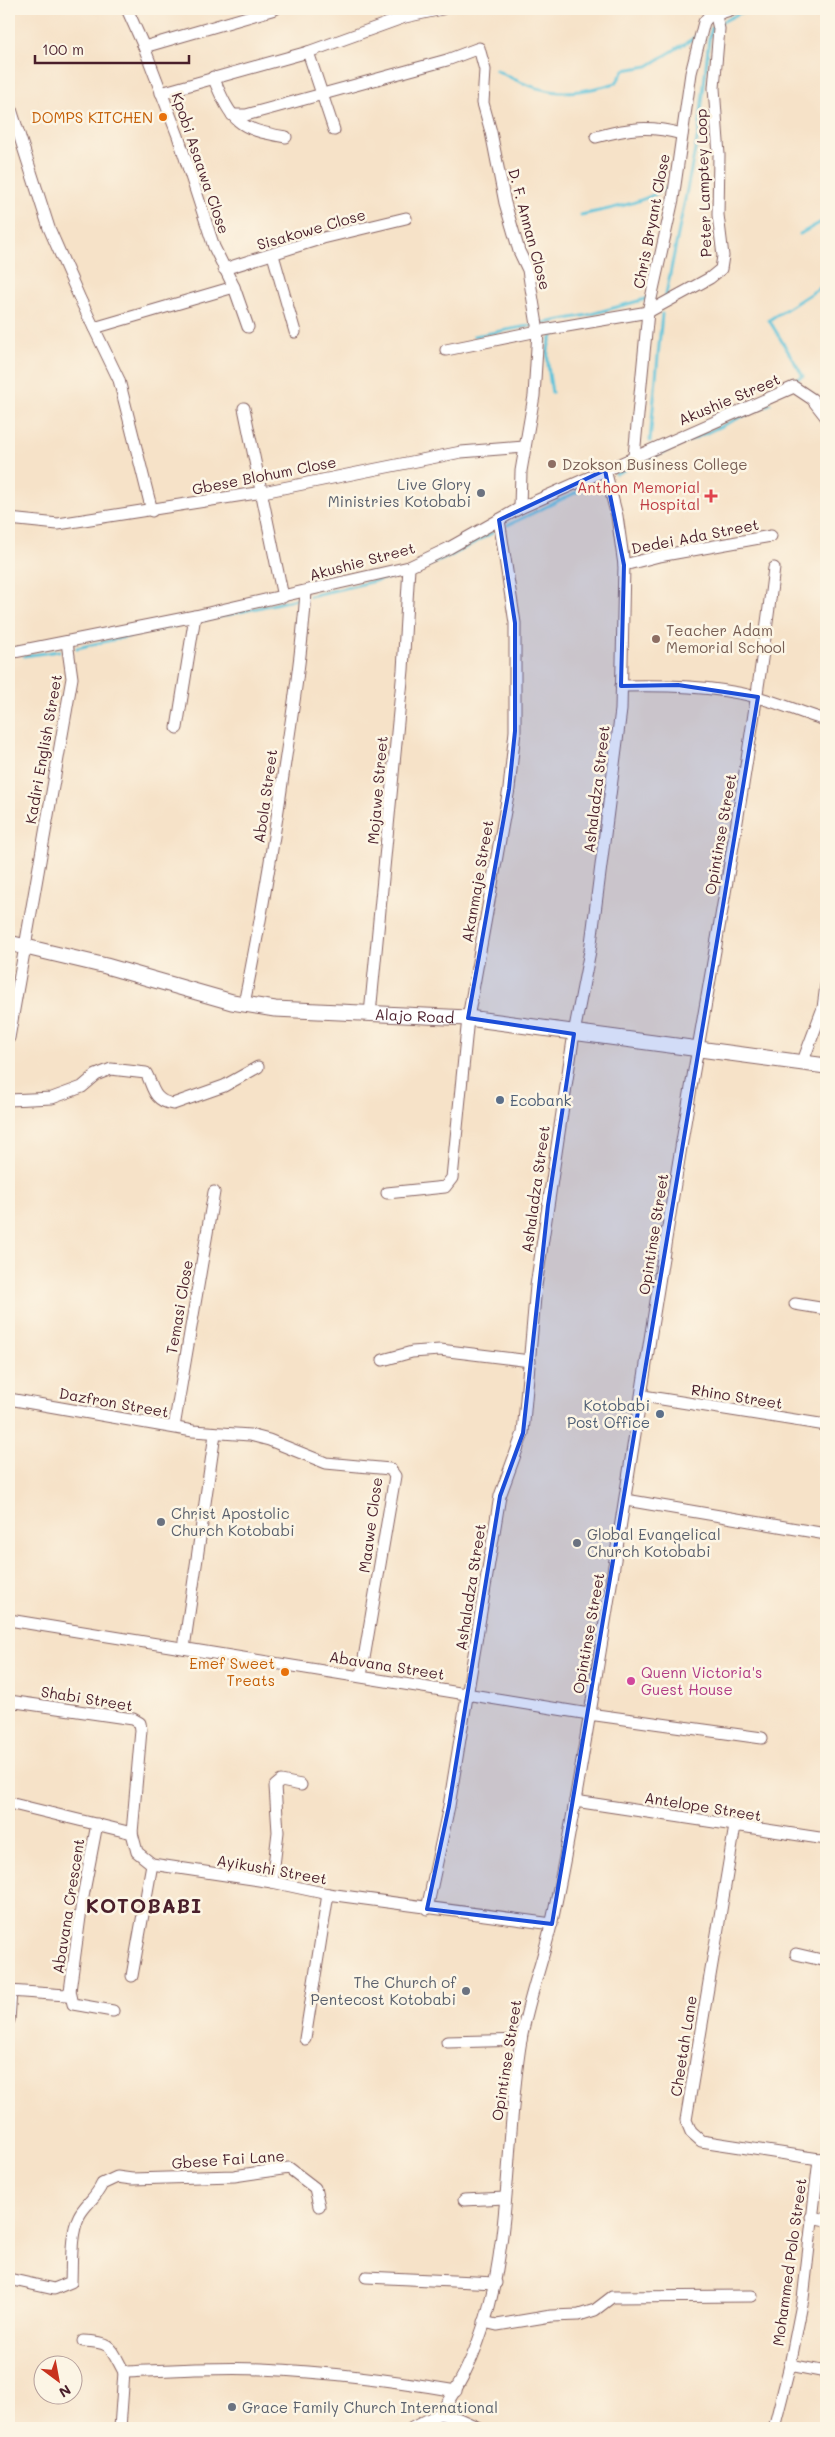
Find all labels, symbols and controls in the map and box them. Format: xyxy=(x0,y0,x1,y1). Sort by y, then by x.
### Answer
scale bar xyxy=(35,32,189,64)
text: 100 m xyxy=(42,39,84,59)
street label: Kpobi Asaawa Close xyxy=(167,90,235,236)
place label: DOMPS KITCHEN xyxy=(31,107,153,127)
street label: Peter Lamptey Loop xyxy=(690,108,716,258)
marker: DOMPS KITCHEN xyxy=(157,111,169,123)
street label: Chris Bryant Close xyxy=(628,152,674,290)
street label: D. F. Annan Close xyxy=(504,166,556,292)
street label: Sisakowe Close xyxy=(254,204,368,254)
street label: Akushie Street xyxy=(675,369,783,429)
street label: Gbese Blohum Close xyxy=(190,451,338,499)
place label: Dzokson Business College xyxy=(562,454,748,474)
marker: Dzokson Business College xyxy=(546,458,558,470)
place label: Live Glory Ministries Kotobabi xyxy=(328,474,471,511)
place label: Anthon Memorial Hospital xyxy=(577,477,700,514)
marker: Live Glory Ministries Kotobabi xyxy=(475,487,487,499)
marker: Anthon Memorial Hospital xyxy=(704,489,718,503)
street label: Dedei Ada Street xyxy=(630,514,760,558)
street label: Akushie Street xyxy=(307,537,417,585)
place label: Teacher Adam Memorial School xyxy=(666,620,785,657)
marker: Teacher Adam Memorial School xyxy=(650,633,662,645)
street label: Kadiri English Street xyxy=(20,673,66,825)
street label: Ashaladza Street xyxy=(578,724,614,854)
street label: Mojawe Street xyxy=(362,735,392,845)
street label: Abola Street xyxy=(249,748,281,844)
street label: Opintinse Street xyxy=(700,772,740,896)
street label: Akanmaje Street xyxy=(456,818,498,944)
street label: Alajo Road xyxy=(374,1004,455,1027)
place label: Ecobank xyxy=(510,1090,572,1110)
marker: Ecobank xyxy=(494,1094,506,1106)
street label: Ashaladza Street xyxy=(516,1124,554,1254)
street label: Opintinse Street xyxy=(634,1172,672,1296)
street label: Temasi Close xyxy=(161,1258,197,1356)
street label: Rhino Street xyxy=(690,1379,784,1413)
street label: Dazfron Street xyxy=(58,1383,170,1421)
place label: Kotobabi Post Office xyxy=(567,1395,650,1432)
marker: Kotobabi Post Office xyxy=(654,1408,666,1420)
street label: Maawe Close xyxy=(353,1476,387,1574)
place label: Christ Apostolic Church Kotobabi xyxy=(171,1503,295,1540)
marker: Christ Apostolic Church Kotobabi xyxy=(155,1516,167,1528)
street label: Ashaladza Street xyxy=(450,1522,490,1652)
place label: Global Evangelical Church Kotobabi xyxy=(587,1524,721,1561)
marker: Global Evangelical Church Kotobabi xyxy=(571,1537,583,1549)
street label: Opintinse Street xyxy=(568,1571,608,1695)
street label: Abavana Street xyxy=(328,1646,446,1684)
place label: Emef Sweet Treats xyxy=(189,1653,275,1690)
place label: Quenn Victoria's Guest House xyxy=(641,1662,762,1699)
marker: Emef Sweet Treats xyxy=(279,1666,291,1678)
marker: Quenn Victoria's Guest House xyxy=(625,1675,637,1687)
street label: Shabi Street xyxy=(40,1681,134,1715)
street label: Antelope Street xyxy=(643,1787,763,1825)
street label: Abavana Crescent xyxy=(47,1837,89,1975)
street label: Ayikushi Street xyxy=(215,1849,329,1889)
district label: KOTOBABI xyxy=(86,1892,202,1918)
place label: The Church of Pentecost Kotobabi xyxy=(310,1972,457,2009)
marker: The Church of Pentecost Kotobabi xyxy=(460,1985,472,1997)
street label: Cheetah Lane xyxy=(665,1994,701,2098)
street label: Opintinse Street xyxy=(487,1998,525,2122)
street label: Gbese Fai Lane xyxy=(171,2145,285,2173)
street label: Mohammed Polo Street xyxy=(767,2177,811,2347)
north arrow xyxy=(32,2354,82,2404)
text: N xyxy=(56,2381,75,2402)
place label: Grace Family Church International xyxy=(242,2397,498,2417)
marker: Grace Family Church International xyxy=(226,2401,238,2413)

